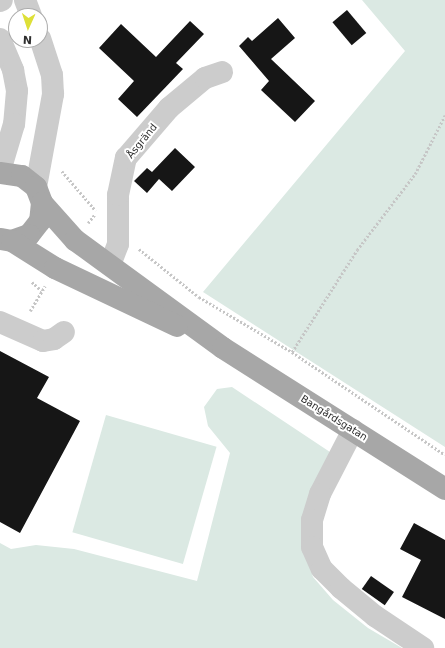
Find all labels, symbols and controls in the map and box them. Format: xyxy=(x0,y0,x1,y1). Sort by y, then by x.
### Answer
north arrow xyxy=(8,8,48,48)
text: N xyxy=(22,33,32,46)
street label: Åsgränd xyxy=(124,121,160,161)
street label: Bangårdsgatan xyxy=(299,393,369,443)

